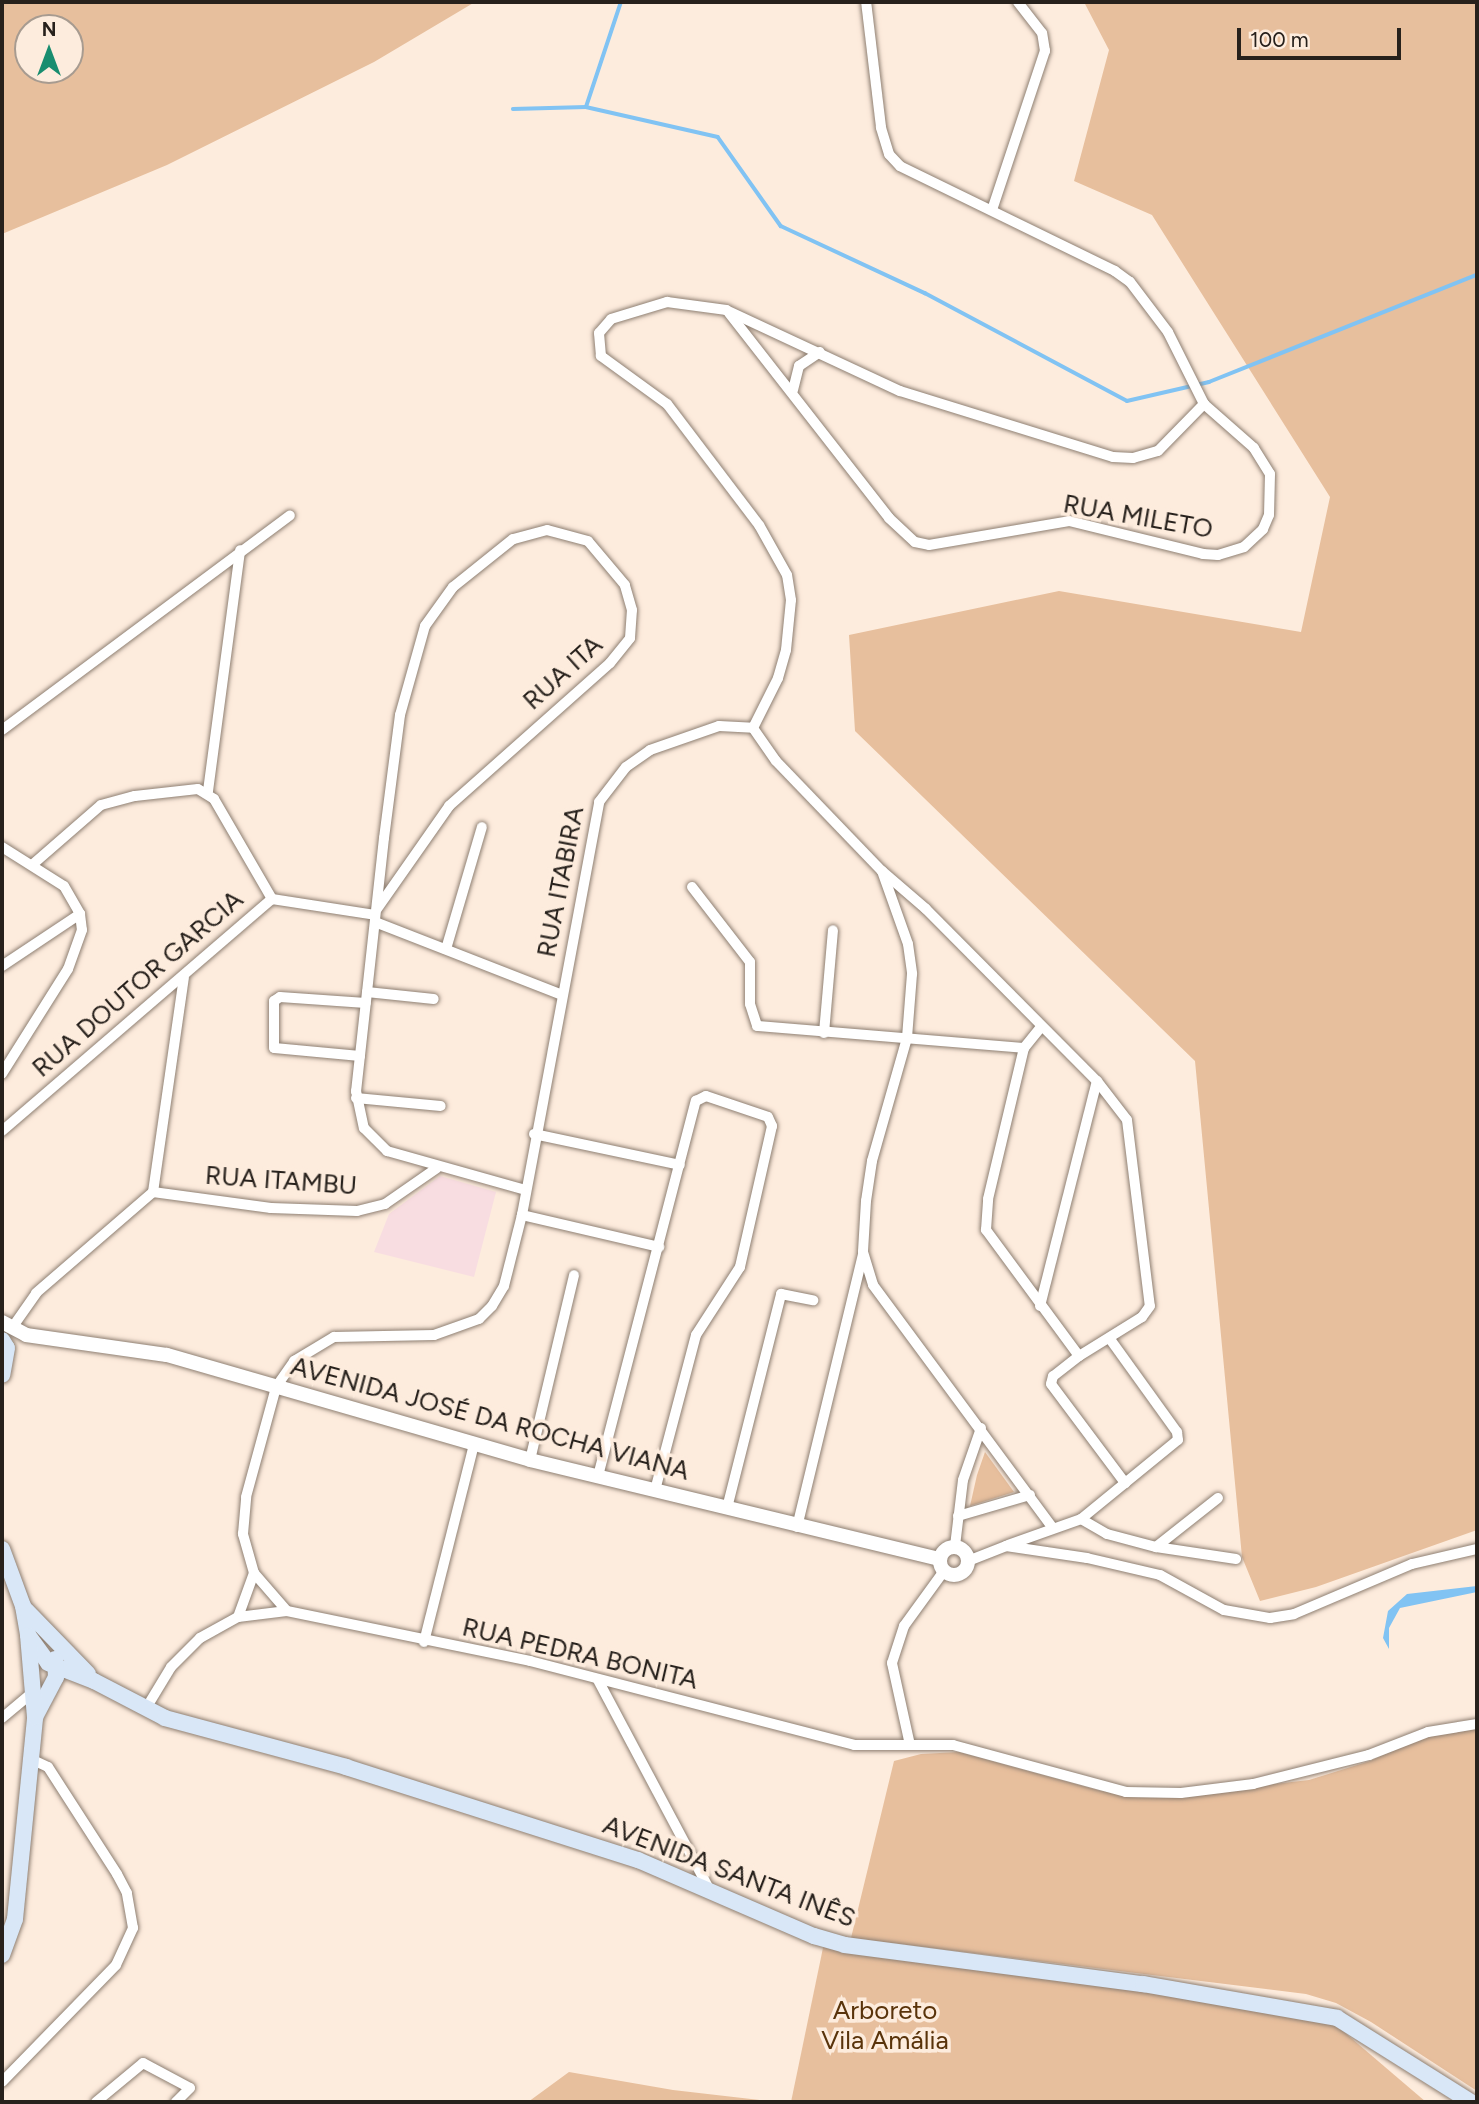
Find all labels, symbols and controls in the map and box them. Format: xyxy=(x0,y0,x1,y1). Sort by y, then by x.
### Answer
north arrow xyxy=(14,14,84,84)
scale bar xyxy=(1241,14,1406,58)
text: N xyxy=(42,18,56,41)
text: 100 m xyxy=(1250,27,1309,52)
street label: RUA MILETO xyxy=(1061,489,1215,545)
street label: RUA ITA xyxy=(517,629,609,717)
street label: RUA ITABIRA xyxy=(531,804,591,960)
street label: RUA DOUTOR GARCIA xyxy=(26,884,250,1084)
street label: RUA ITAMBU xyxy=(204,1160,358,1202)
street label: AVENIDA JOSÉ DA ROCHA VIANA xyxy=(287,1351,693,1487)
street label: RUA PEDRA BONITA xyxy=(459,1612,701,1696)
street label: AVENIDA SANTA INÊS xyxy=(598,1809,860,1935)
park label: Arboreto Vila Amália xyxy=(821,1995,949,2056)

